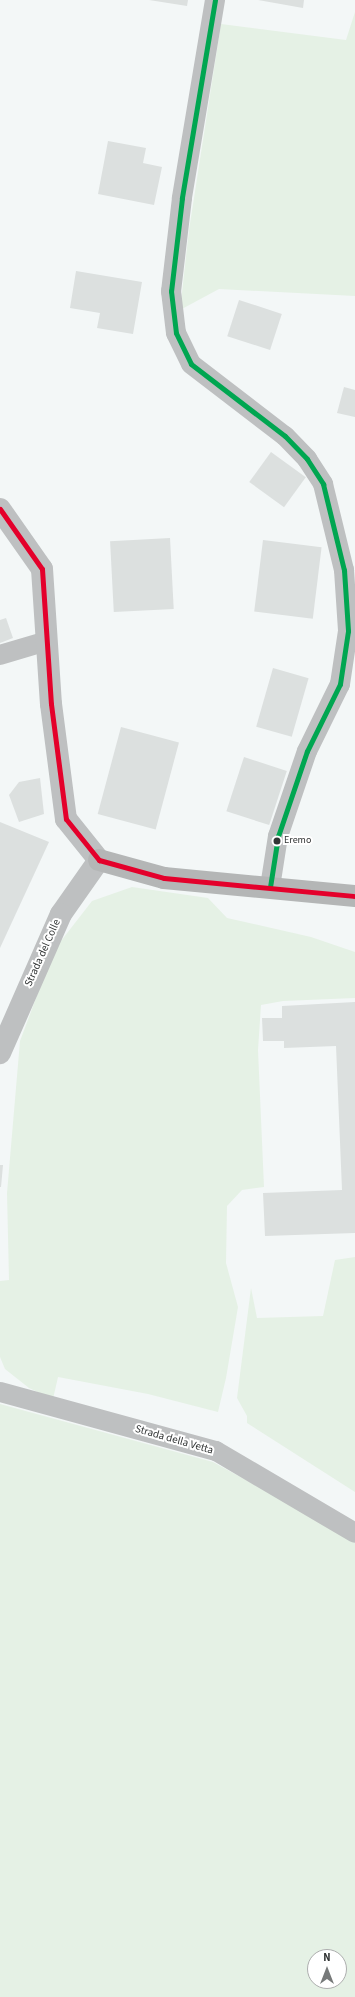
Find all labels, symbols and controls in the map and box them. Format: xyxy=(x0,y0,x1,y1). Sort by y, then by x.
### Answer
place label: Eremo xyxy=(284,835,311,847)
marker: Eremo xyxy=(272,836,282,846)
street label: Strada del Colle xyxy=(22,917,64,989)
street label: Strada della Vetta xyxy=(133,1423,215,1457)
north arrow xyxy=(307,1949,347,1989)
text: N xyxy=(323,1950,331,1965)

